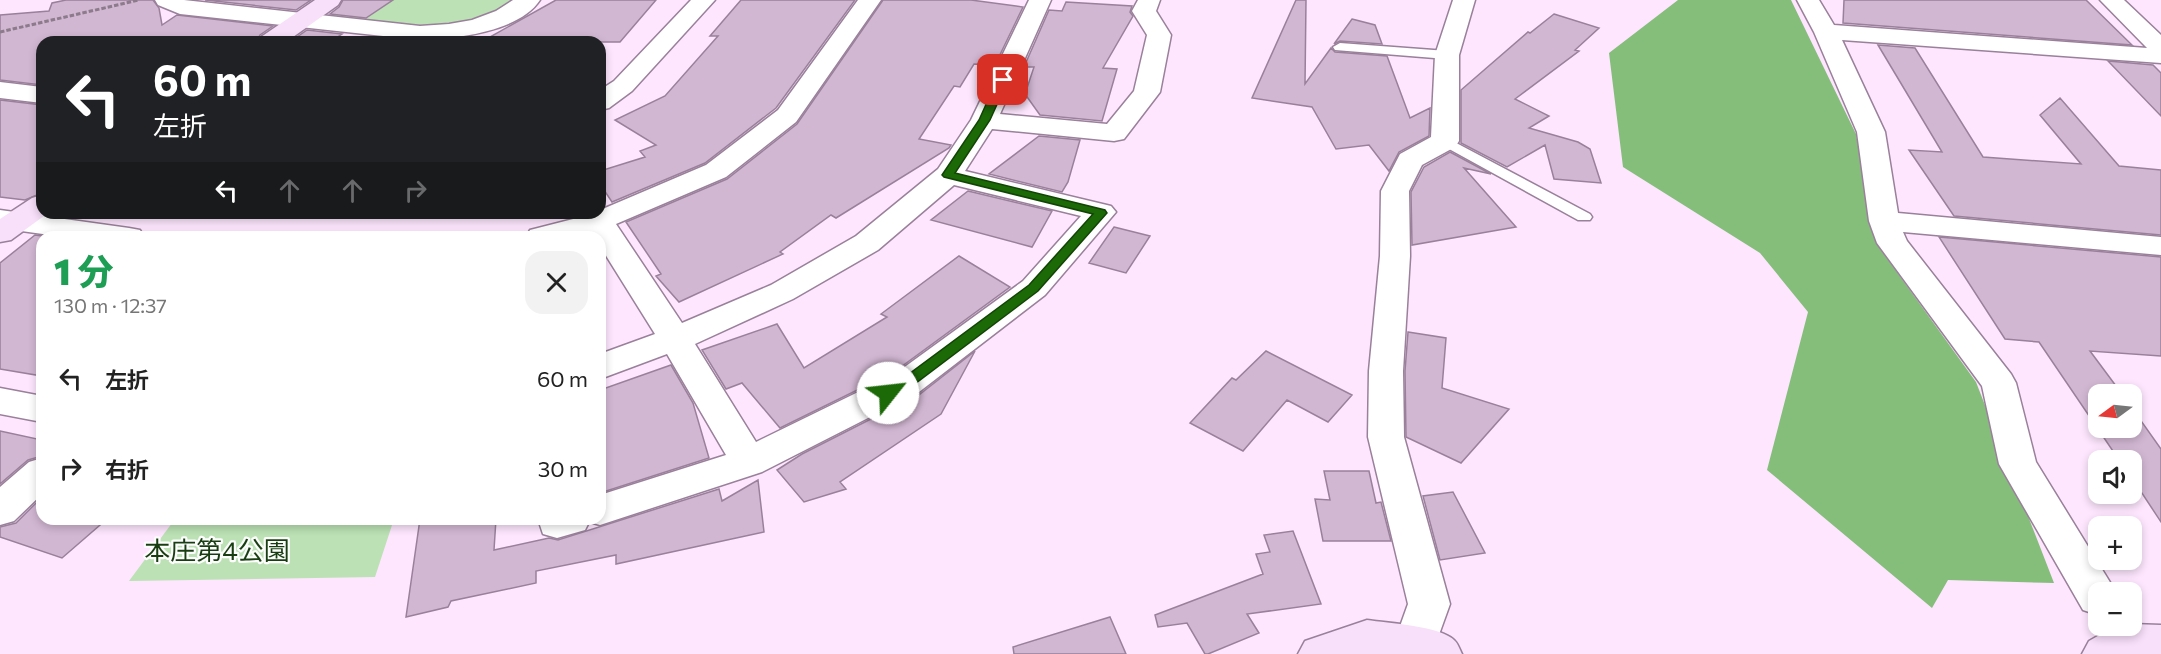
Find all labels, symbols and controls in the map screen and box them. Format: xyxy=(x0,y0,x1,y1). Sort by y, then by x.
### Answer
text: 60 m xyxy=(153,53,252,105)
pin xyxy=(977,54,1028,105)
icon: left xyxy=(54,60,132,138)
icon: arrive xyxy=(986,63,1019,96)
text: 左折 xyxy=(153,109,207,142)
icon: left xyxy=(210,174,243,207)
icon: ahead xyxy=(273,174,306,207)
icon: ahead xyxy=(336,174,369,207)
icon: right xyxy=(399,174,432,207)
text: 1 分 xyxy=(54,248,114,292)
button: close xyxy=(525,251,588,314)
text: 130 m · 12:37 xyxy=(54,293,167,317)
position arrow xyxy=(856,361,920,425)
icon: left xyxy=(54,362,87,395)
text: 60 m xyxy=(537,365,588,392)
text: 左折 xyxy=(105,366,149,393)
north arrow xyxy=(2088,384,2142,438)
map controls xyxy=(2088,384,2142,636)
button: sound xyxy=(2088,450,2142,504)
icon: right xyxy=(54,452,87,485)
text: 30 m xyxy=(538,455,588,482)
text: 右折 xyxy=(105,456,149,483)
button: + xyxy=(2088,516,2142,570)
park label: 本庄第4公園 xyxy=(144,534,290,565)
button: − xyxy=(2088,582,2142,636)

